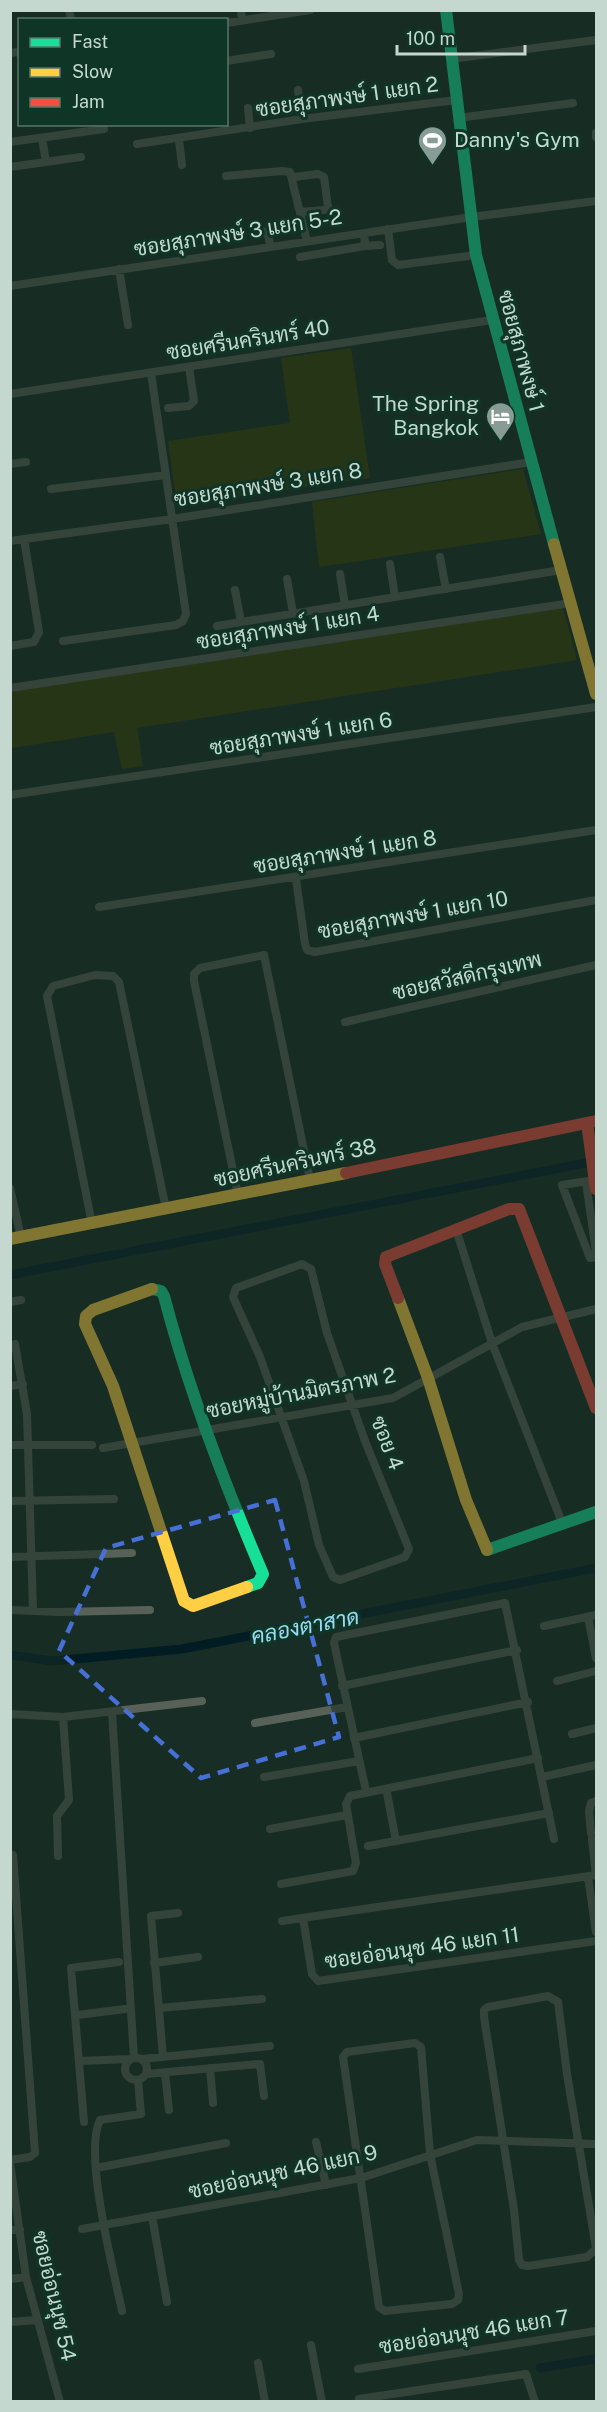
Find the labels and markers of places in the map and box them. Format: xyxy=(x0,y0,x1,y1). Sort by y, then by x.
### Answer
sports icon: Danny's Gym xyxy=(417,124,449,166)
place label: Danny's Gym xyxy=(454,127,580,152)
place label: The Spring Bangkok xyxy=(372,391,479,440)
hotel icon: The Spring Bangkok xyxy=(484,400,516,442)

